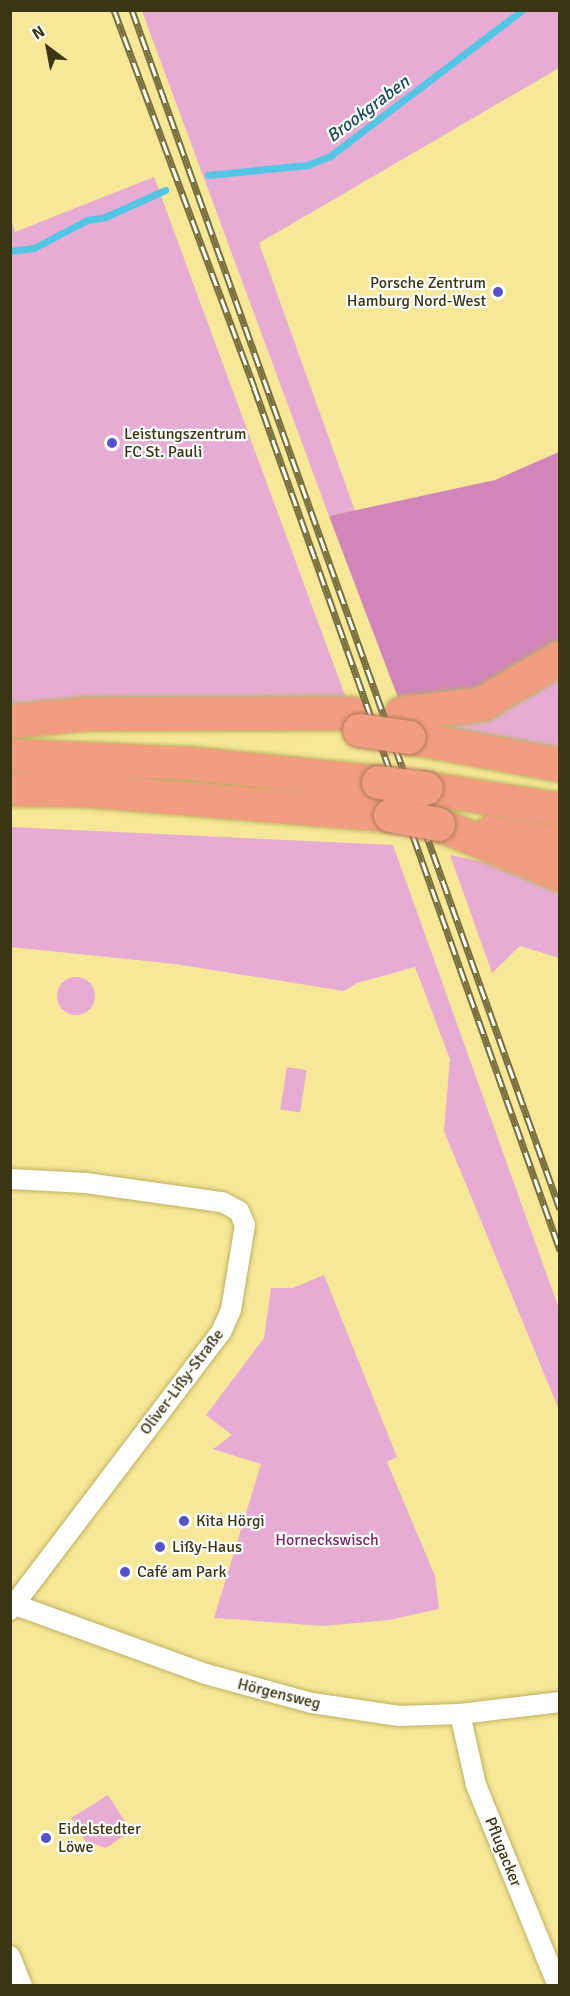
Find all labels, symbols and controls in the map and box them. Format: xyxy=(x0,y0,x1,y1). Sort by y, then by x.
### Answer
north arrow xyxy=(18,18,78,78)
text: N xyxy=(28,21,48,44)
water label: Brookgraben xyxy=(322,71,414,147)
place label: Porsche Zentrum Hamburg Nord-West xyxy=(347,273,486,311)
marker: Porsche Zentrum Hamburg Nord-West xyxy=(491,285,505,299)
place label: Leistungszentrum FC St. Pauli xyxy=(124,424,246,462)
marker: Leistungszentrum FC St. Pauli xyxy=(105,436,119,450)
street label: Oliver-Lißy-Straße xyxy=(136,1325,228,1439)
place label: Kita Hörgi xyxy=(196,1511,265,1531)
marker: Kita Hörgi xyxy=(177,1514,191,1528)
park label: Horneckswisch xyxy=(275,1530,379,1550)
place label: Lißy-Haus xyxy=(172,1537,242,1557)
marker: Lißy-Haus xyxy=(153,1540,167,1554)
place label: Café am Park xyxy=(137,1562,227,1582)
marker: Café am Park xyxy=(118,1565,132,1579)
street label: Hörgensweg xyxy=(236,1674,322,1714)
street label: Pflugacker xyxy=(480,1814,526,1890)
place label: Eidelstedter Löwe xyxy=(58,1819,141,1857)
marker: Eidelstedter Löwe xyxy=(39,1831,53,1845)

